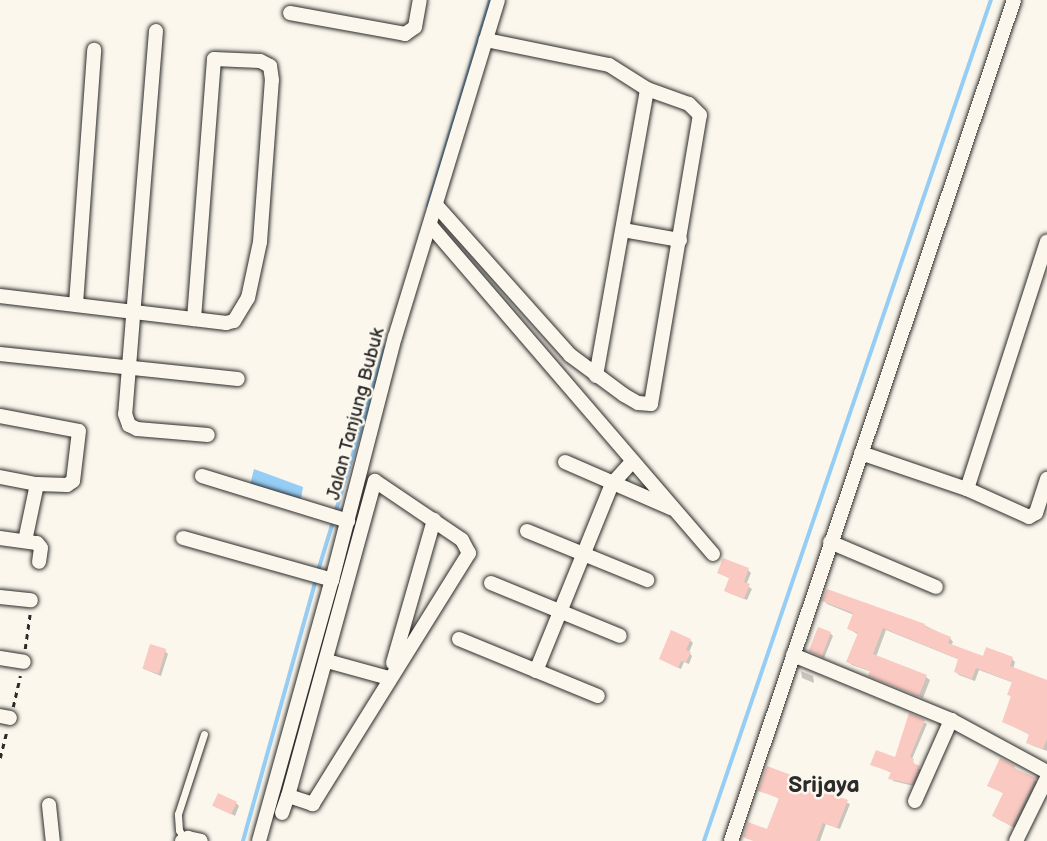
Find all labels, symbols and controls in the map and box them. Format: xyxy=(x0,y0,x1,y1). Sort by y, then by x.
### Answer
street label: Jalan Tanjung Bubuk xyxy=(322,325,390,503)
district label: Srijaya xyxy=(788,771,860,799)

